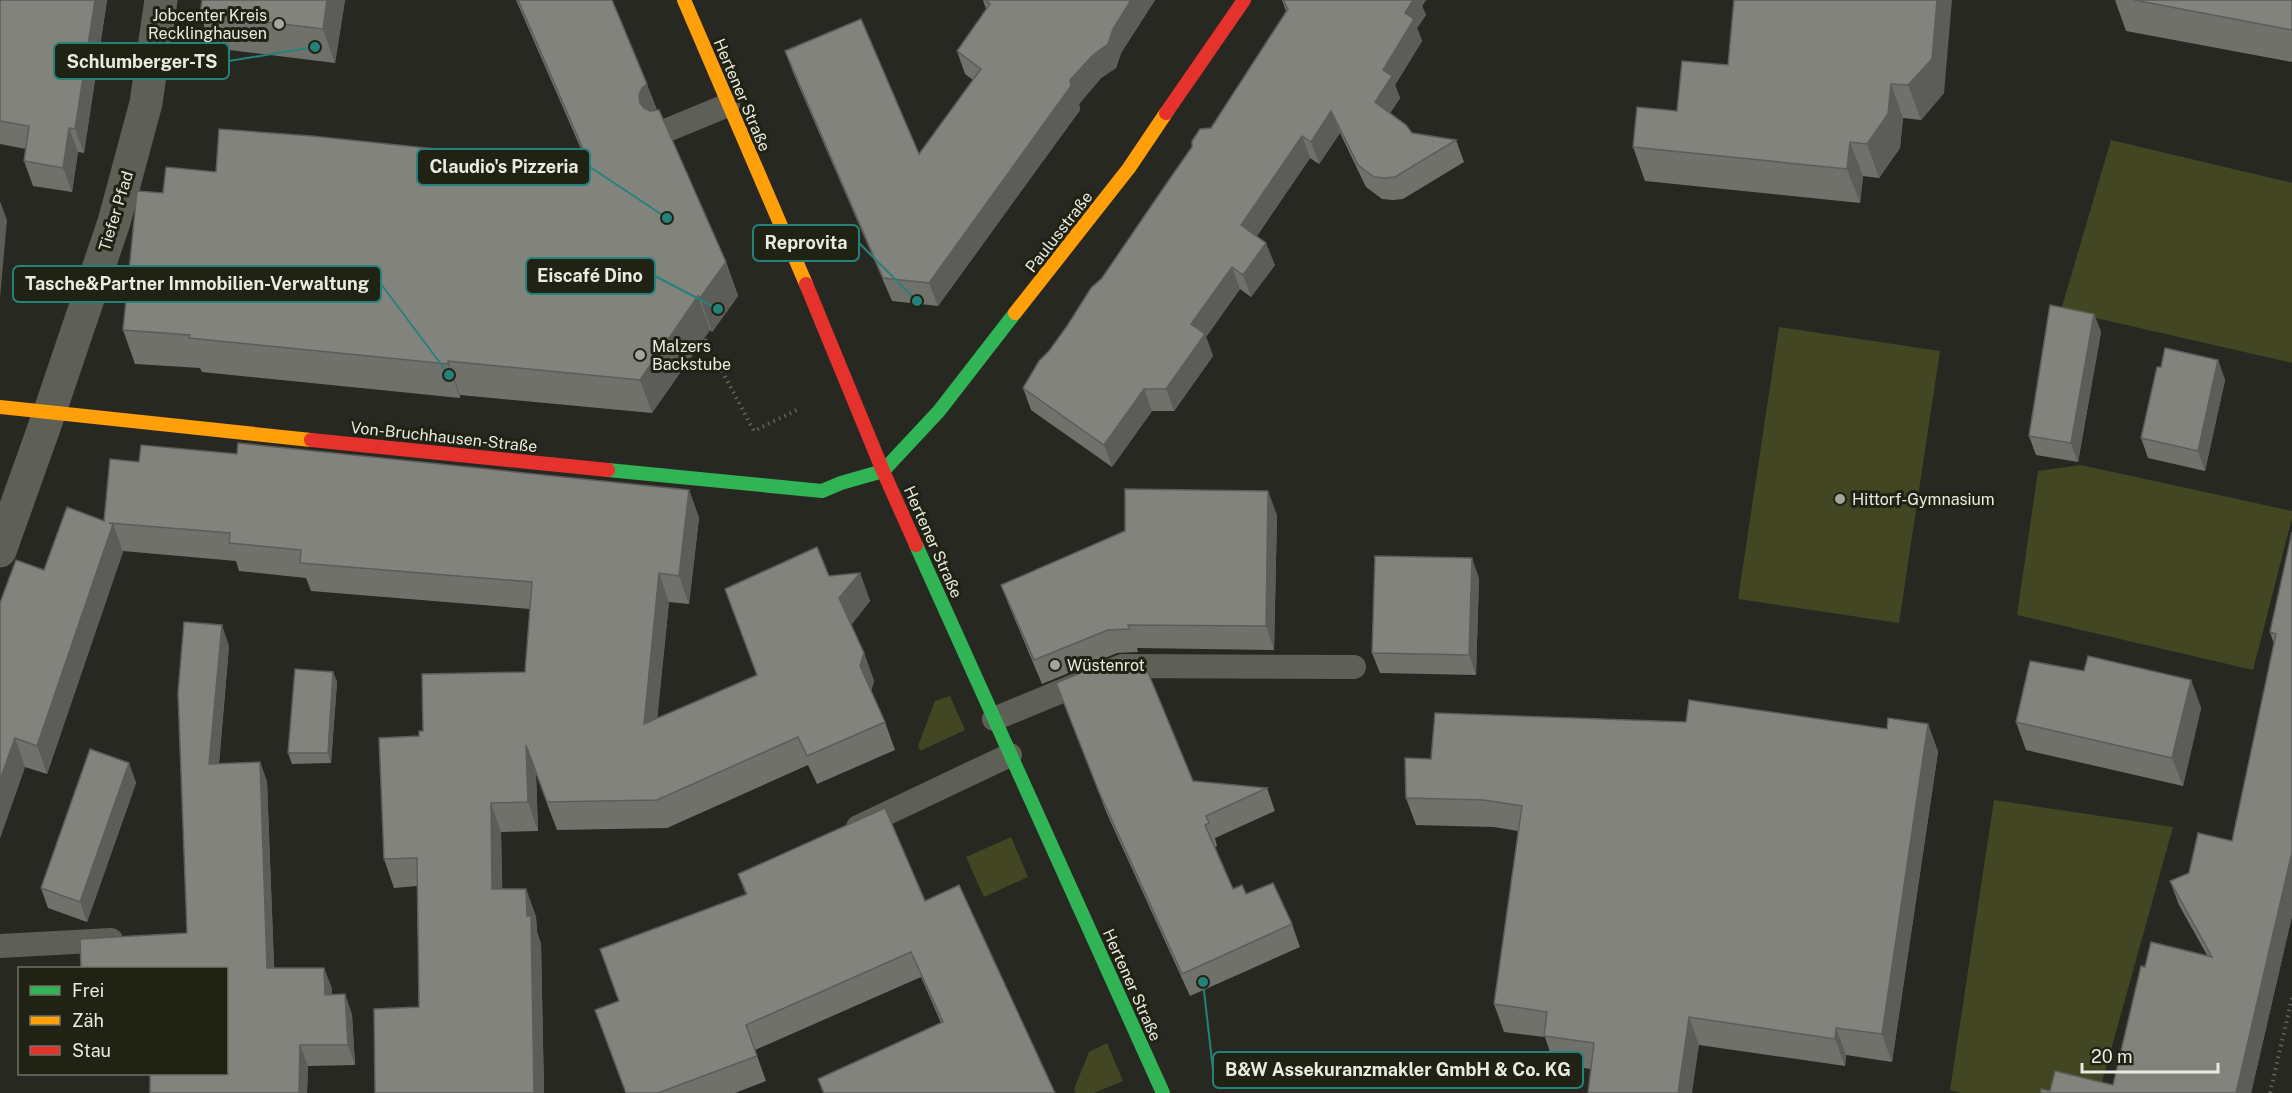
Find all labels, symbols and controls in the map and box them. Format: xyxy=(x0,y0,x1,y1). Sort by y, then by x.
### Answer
place label: Jobcenter Kreis Recklinghausen xyxy=(148,6,267,43)
marker: Jobcenter Kreis Recklinghausen xyxy=(272,17,286,31)
street label: Hertener Straße xyxy=(710,36,774,154)
callout: Schlumberger-TS xyxy=(54,43,229,79)
text: Schlumberger-TS xyxy=(67,51,217,72)
callout: Claudio's Pizzeria xyxy=(417,149,590,185)
text: Claudio's Pizzeria xyxy=(429,156,579,177)
street label: Tiefer Pfad xyxy=(95,169,137,253)
street label: Paulusstraße xyxy=(1021,188,1097,276)
callout: Reprovita xyxy=(753,225,859,261)
text: Reprovita xyxy=(765,232,847,253)
callout: Eiscafé Dino xyxy=(526,258,655,294)
text: Eiscafé Dino xyxy=(537,265,643,286)
callout: Tasche&Partner Immobilien-Verwaltung xyxy=(13,266,381,302)
text: Tasche&Partner Immobilien-Verwaltung xyxy=(25,273,369,294)
place label: Malzers Backstube xyxy=(652,337,731,374)
marker: Malzers Backstube xyxy=(633,348,647,362)
street label: Von-Bruchhausen-Straße xyxy=(350,418,538,456)
street label: Hertener Straße xyxy=(900,483,966,601)
place label: Hittorf-Gymnasium xyxy=(1852,490,1995,509)
marker: Hittorf-Gymnasium xyxy=(1833,492,1847,506)
place label: Wüstenrot xyxy=(1067,656,1145,675)
marker: Wüstenrot xyxy=(1048,658,1062,672)
street label: Hertener Straße xyxy=(1099,926,1165,1044)
legend xyxy=(18,967,228,1075)
text: Frei xyxy=(72,980,104,1001)
text: Zäh xyxy=(72,1010,104,1031)
scale bar xyxy=(2082,1036,2218,1074)
text: Stau xyxy=(72,1040,111,1061)
text: 20 m xyxy=(2091,1046,2133,1067)
callout: B&W Assekuranzmakler GmbH & Co. KG xyxy=(1213,1052,1583,1088)
text: B&W Assekuranzmakler GmbH & Co. KG xyxy=(1225,1059,1571,1080)

